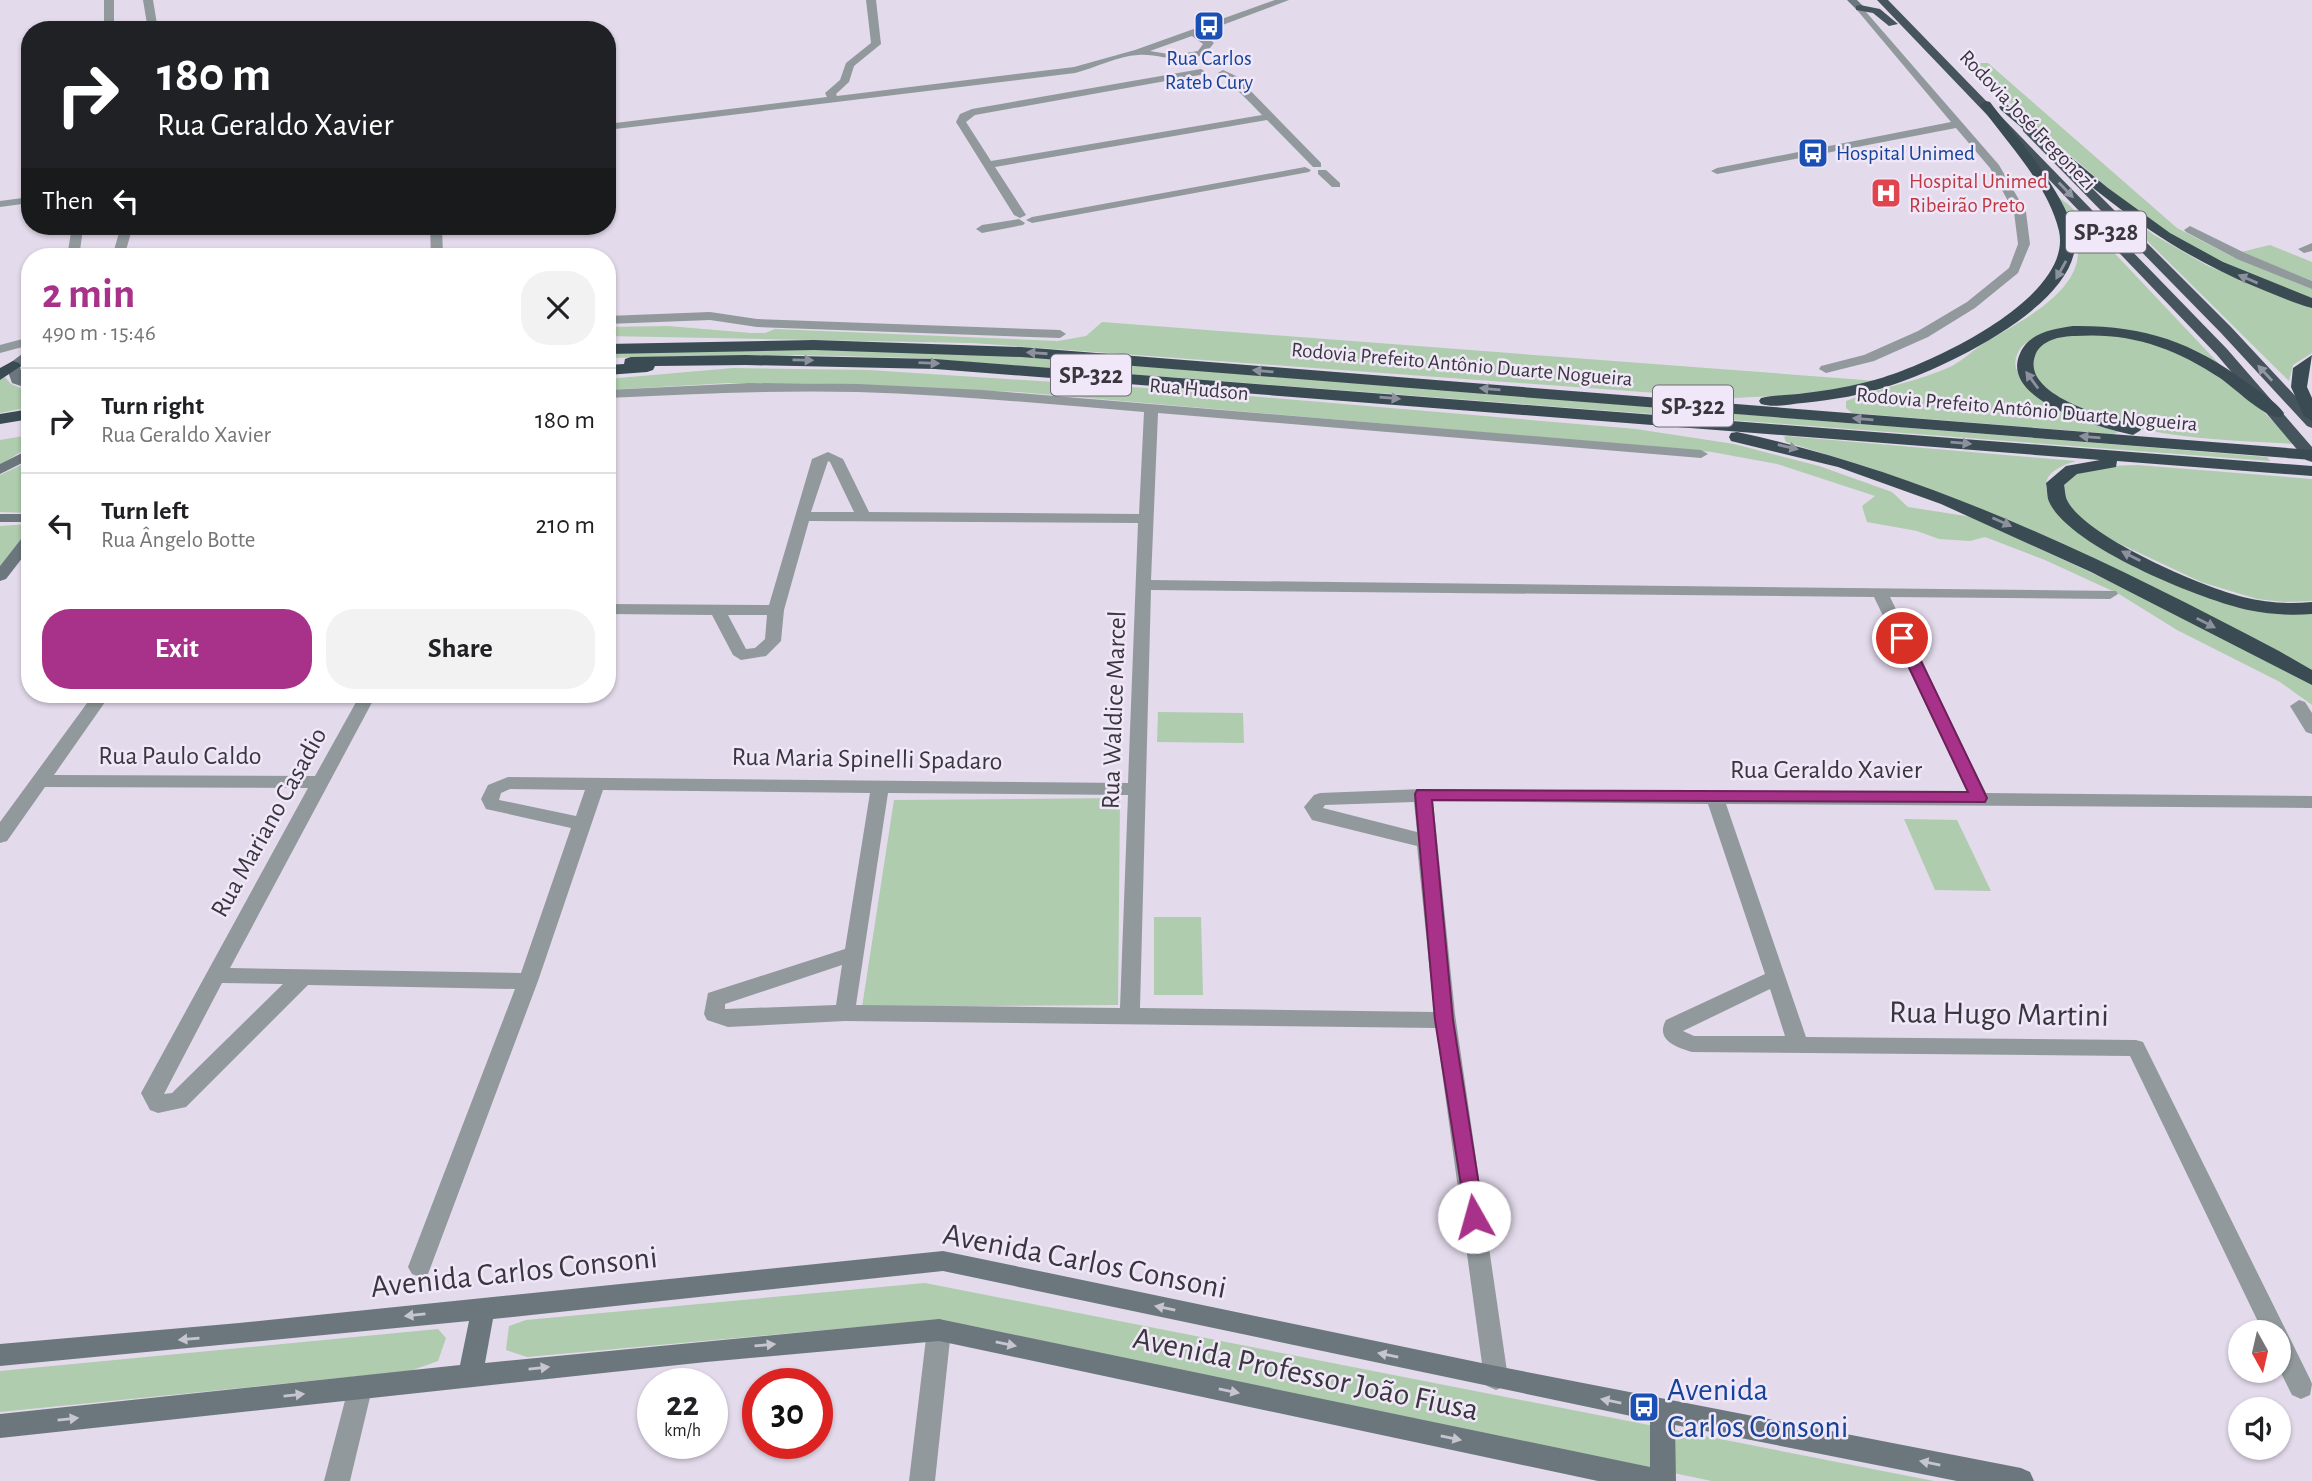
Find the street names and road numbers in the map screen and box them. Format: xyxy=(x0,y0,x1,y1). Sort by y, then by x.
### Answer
street label: Rodovia José Fregonezi xyxy=(1956,46,2100,194)
road number: SP-328 xyxy=(2066,212,2146,253)
street label: Rodovia Prefeito Antônio Duarte Nogueira xyxy=(1290,339,1634,390)
road number: SP-322 xyxy=(1051,354,1131,396)
street label: Rua Hudson xyxy=(1148,375,1249,404)
street label: Rodovia Prefeito Antônio Duarte Nogueira xyxy=(1855,384,2199,435)
road number: SP-322 xyxy=(1653,386,1733,426)
street label: Rua Waldice Marcel xyxy=(1098,610,1130,810)
street label: Rua Mariano Casadio xyxy=(206,723,332,922)
street label: Rua Paulo Caldo xyxy=(98,743,262,769)
street label: Rua Maria Spinelli Spadaro xyxy=(731,744,1003,774)
street label: Rua Geraldo Xavier xyxy=(1730,757,1923,783)
street label: Rua Hugo Martini xyxy=(1889,996,2109,1032)
street label: Avenida Carlos Consoni xyxy=(940,1218,1229,1304)
street label: Avenida Carlos Consoni xyxy=(369,1241,659,1303)
street label: Avenida Professor João Fiusa xyxy=(1130,1322,1481,1426)

